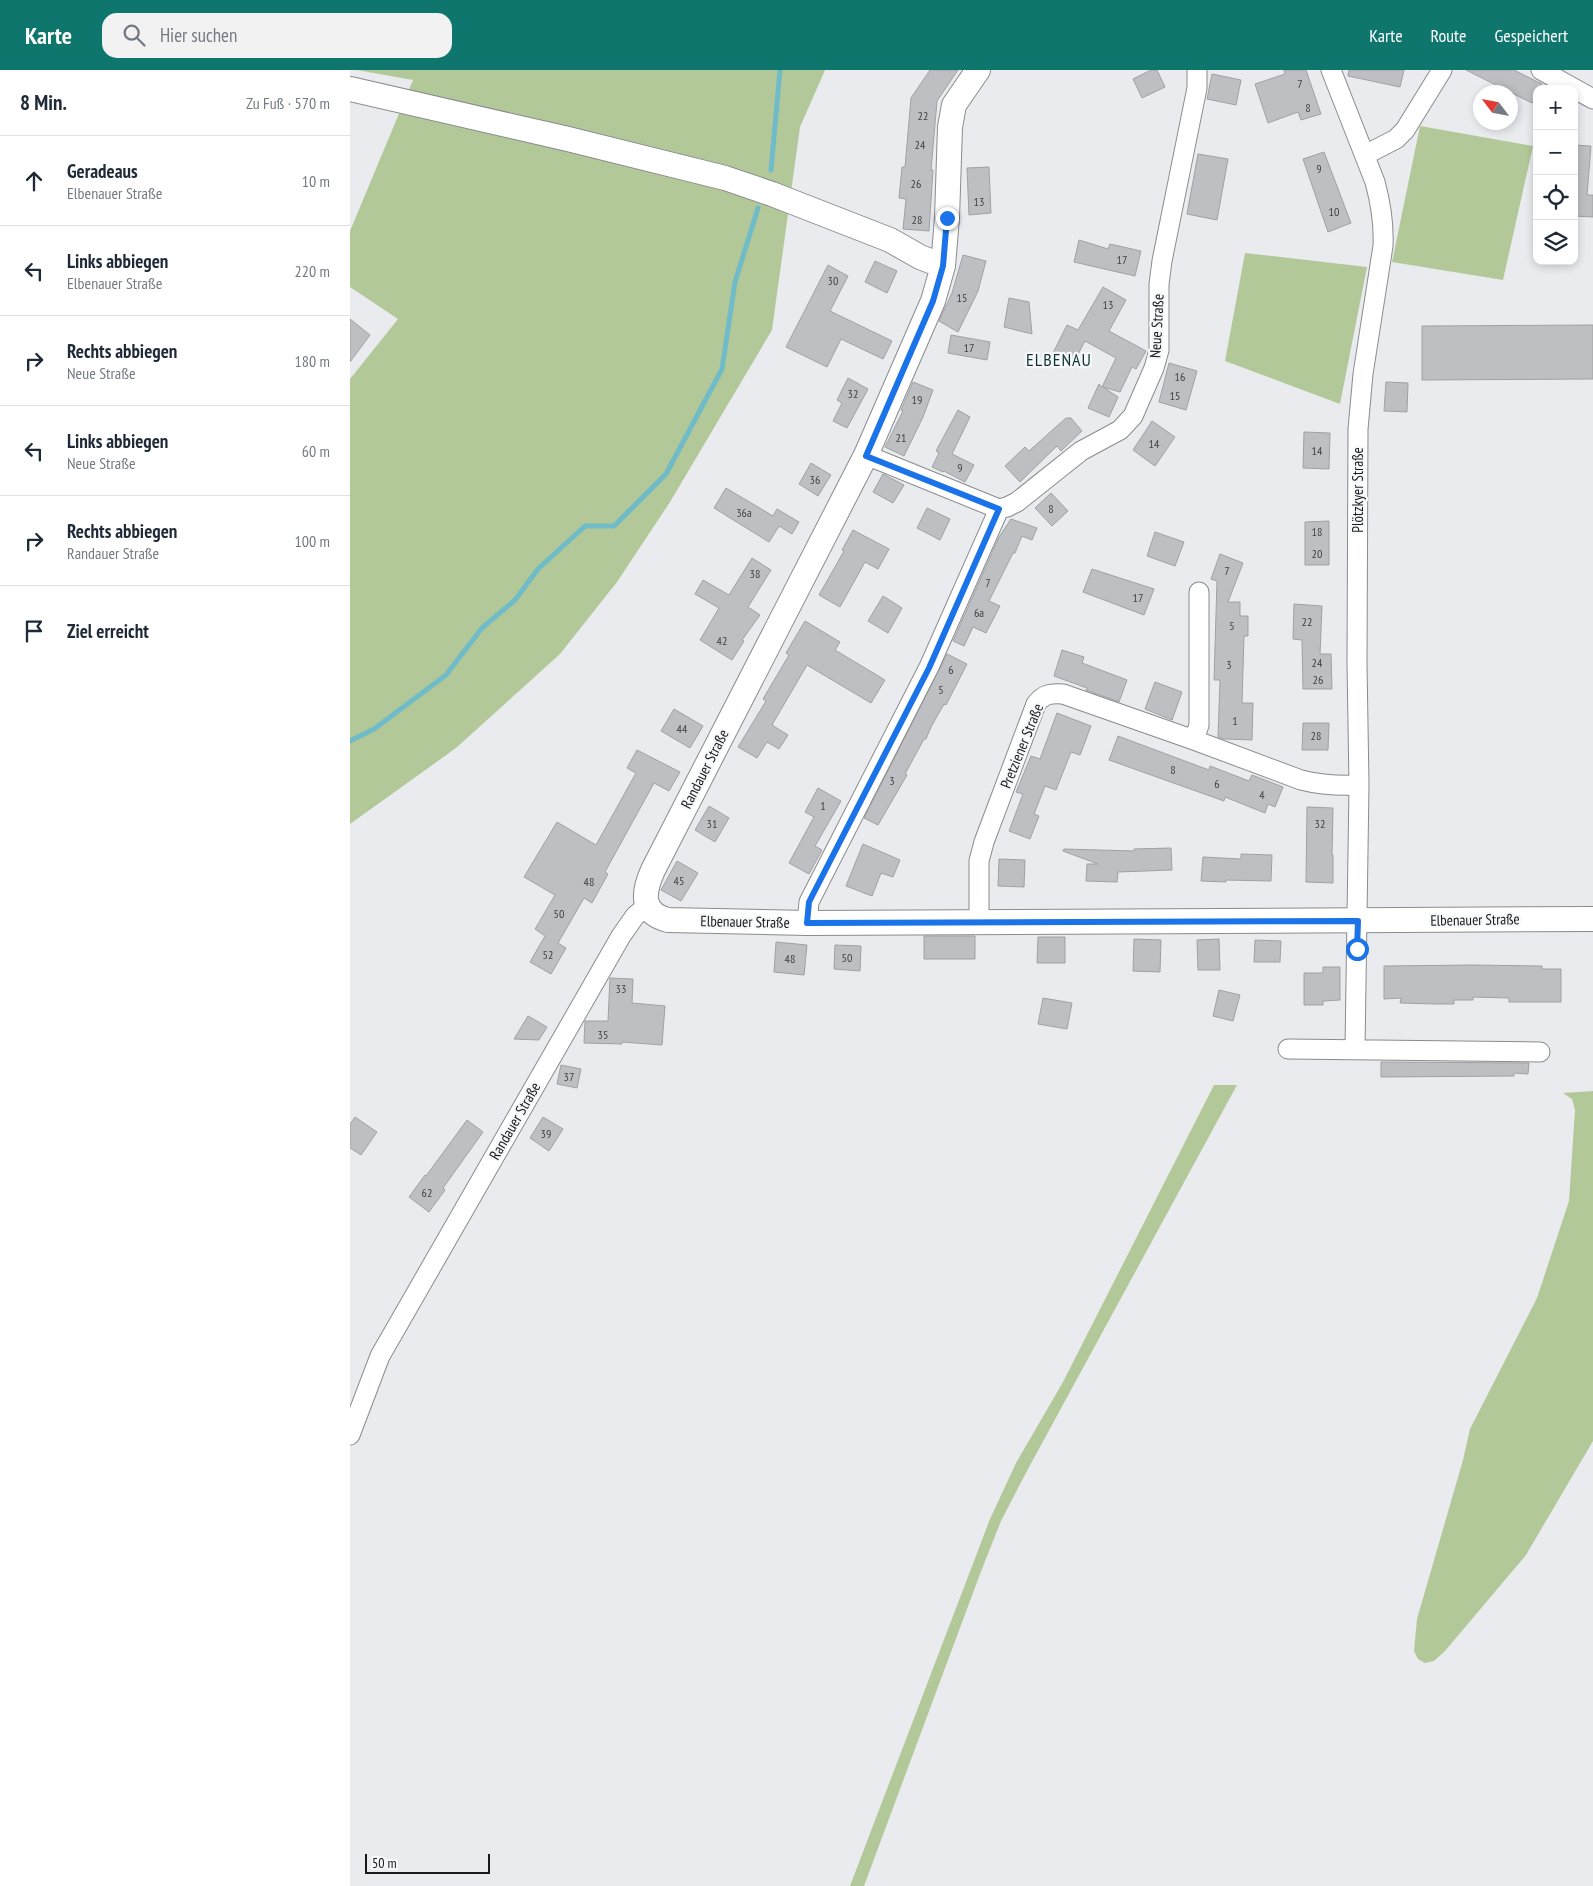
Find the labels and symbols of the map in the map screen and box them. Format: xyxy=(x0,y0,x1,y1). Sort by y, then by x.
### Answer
house number: 7 xyxy=(1297,76,1303,91)
north arrow xyxy=(1473,85,1518,130)
house number: 8 xyxy=(1305,100,1311,115)
house number: 22 xyxy=(918,108,928,123)
house number: 24 xyxy=(915,137,926,152)
house number: 9 xyxy=(1316,161,1322,176)
house number: 26 xyxy=(911,176,921,191)
house number: 13 xyxy=(974,194,984,209)
house number: 10 xyxy=(1329,204,1339,219)
route end xyxy=(936,207,959,230)
house number: 28 xyxy=(912,212,922,227)
house number: 17 xyxy=(1117,252,1127,267)
house number: 30 xyxy=(828,273,838,288)
house number: 15 xyxy=(957,290,967,305)
street label: Neue Straße xyxy=(1145,293,1168,359)
house number: 13 xyxy=(1103,297,1113,312)
house number: 17 xyxy=(964,340,974,355)
district label: ELBENAU xyxy=(1026,348,1092,371)
house number: 16 xyxy=(1175,369,1185,384)
house number: 32 xyxy=(848,386,858,401)
house number: 15 xyxy=(1170,388,1180,403)
house number: 19 xyxy=(912,392,922,407)
house number: 21 xyxy=(896,430,906,445)
house number: 14 xyxy=(1149,436,1160,451)
house number: 14 xyxy=(1312,443,1323,458)
street label: Plötzkyer Straße xyxy=(1348,447,1367,533)
house number: 9 xyxy=(957,460,963,475)
house number: 36 xyxy=(810,472,820,487)
house number: 8 xyxy=(1048,501,1054,516)
house number: 36a xyxy=(736,505,752,520)
house number: 18 xyxy=(1312,524,1322,539)
house number: 20 xyxy=(1312,546,1322,561)
house number: 7 xyxy=(1224,563,1230,578)
house number: 38 xyxy=(750,566,760,581)
house number: 7 xyxy=(985,575,991,590)
house number: 17 xyxy=(1133,590,1143,605)
house number: 6a xyxy=(974,605,984,620)
house number: 22 xyxy=(1302,614,1312,629)
house number: 5 xyxy=(1229,618,1235,633)
house number: 42 xyxy=(717,633,727,648)
house number: 24 xyxy=(1312,655,1323,670)
house number: 3 xyxy=(1226,657,1232,672)
house number: 6 xyxy=(948,662,954,677)
house number: 26 xyxy=(1313,672,1323,687)
house number: 5 xyxy=(938,682,944,697)
street label: Pretziener Straße xyxy=(996,701,1047,791)
house number: 1 xyxy=(1232,713,1238,728)
house number: 44 xyxy=(677,721,688,736)
street label: Randauer Straße xyxy=(676,726,733,812)
house number: 28 xyxy=(1311,728,1321,743)
house number: 8 xyxy=(1170,762,1176,777)
house number: 3 xyxy=(889,773,895,788)
house number: 6 xyxy=(1214,776,1220,791)
house number: 4 xyxy=(1259,787,1265,802)
house number: 1 xyxy=(820,798,826,813)
house number: 31 xyxy=(707,816,717,831)
house number: 32 xyxy=(1315,816,1325,831)
house number: 45 xyxy=(674,873,684,888)
house number: 48 xyxy=(584,874,594,889)
house number: 50 xyxy=(554,906,564,921)
street label: Elbenauer Straße xyxy=(1430,909,1520,930)
street label: Elbenauer Straße xyxy=(700,911,790,932)
route start xyxy=(1346,938,1369,961)
house number: 52 xyxy=(543,947,553,962)
house number: 50 xyxy=(842,950,852,965)
house number: 48 xyxy=(785,951,795,966)
house number: 33 xyxy=(616,981,626,996)
house number: 35 xyxy=(598,1027,608,1042)
house number: 37 xyxy=(564,1069,574,1084)
street label: Randauer Straße xyxy=(485,1079,544,1163)
house number: 39 xyxy=(541,1126,551,1141)
house number: 62 xyxy=(422,1185,432,1200)
scale bar xyxy=(365,1851,490,1874)

